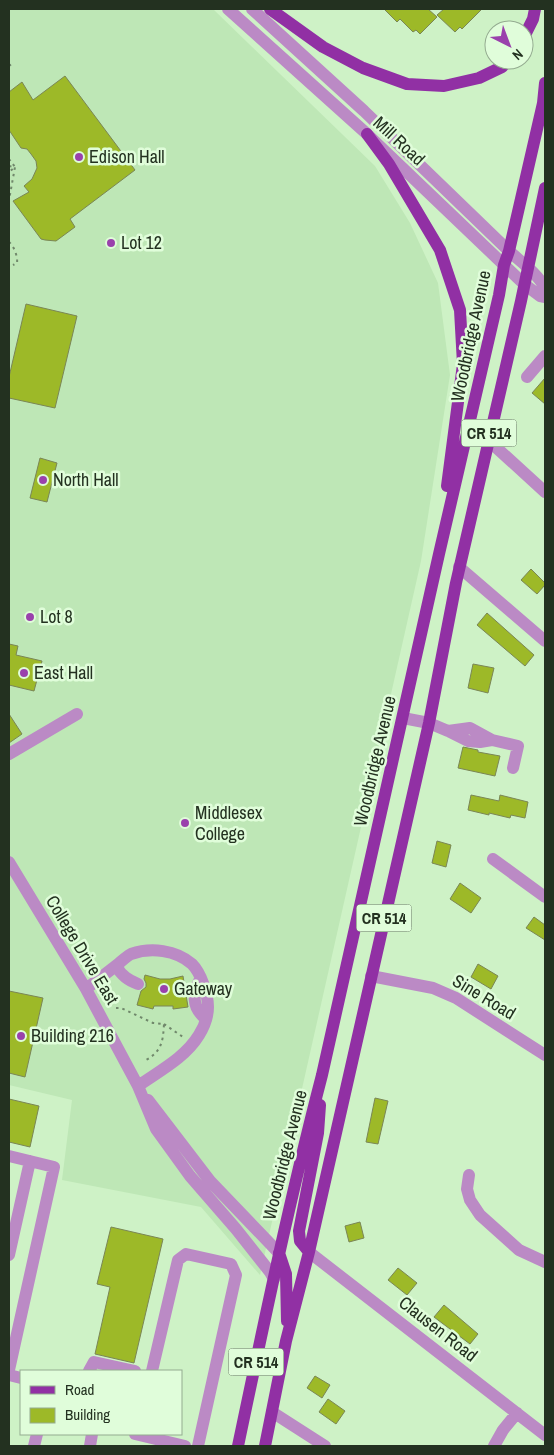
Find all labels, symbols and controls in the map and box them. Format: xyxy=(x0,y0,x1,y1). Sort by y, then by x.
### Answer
north arrow xyxy=(484,20,534,70)
text: N xyxy=(509,45,527,64)
street label: Mill Road xyxy=(368,110,431,171)
place label: Edison Hall xyxy=(89,144,164,169)
marker: Edison Hall xyxy=(73,151,85,163)
place label: Lot 12 xyxy=(121,230,162,255)
marker: Lot 12 xyxy=(105,237,117,249)
street label: Woodbridge Avenue xyxy=(444,268,497,404)
road number: CR 514 xyxy=(462,419,516,446)
place label: North Hall xyxy=(53,467,119,492)
marker: North Hall xyxy=(37,474,49,486)
place label: Lot 8 xyxy=(40,604,73,629)
marker: Lot 8 xyxy=(24,611,36,623)
place label: East Hall xyxy=(34,660,93,685)
marker: East Hall xyxy=(18,667,30,679)
street label: Woodbridge Avenue xyxy=(347,693,402,829)
place label: Middlesex College xyxy=(195,800,263,846)
marker: Middlesex College xyxy=(179,817,191,829)
street label: College Drive East xyxy=(40,891,125,1009)
road number: CR 514 xyxy=(356,904,412,931)
street label: Sine Road xyxy=(448,968,521,1025)
place label: Gateway xyxy=(174,976,233,1001)
marker: Gateway xyxy=(158,983,170,995)
place label: Building 216 xyxy=(31,1023,114,1048)
marker: Building 216 xyxy=(15,1030,27,1042)
street label: Woodbridge Avenue xyxy=(256,1087,313,1223)
street label: Clausen Road xyxy=(394,1290,483,1367)
road number: CR 514 xyxy=(228,1348,284,1375)
legend xyxy=(20,1370,182,1435)
text: Road xyxy=(65,1379,94,1400)
text: Building xyxy=(65,1404,110,1425)

